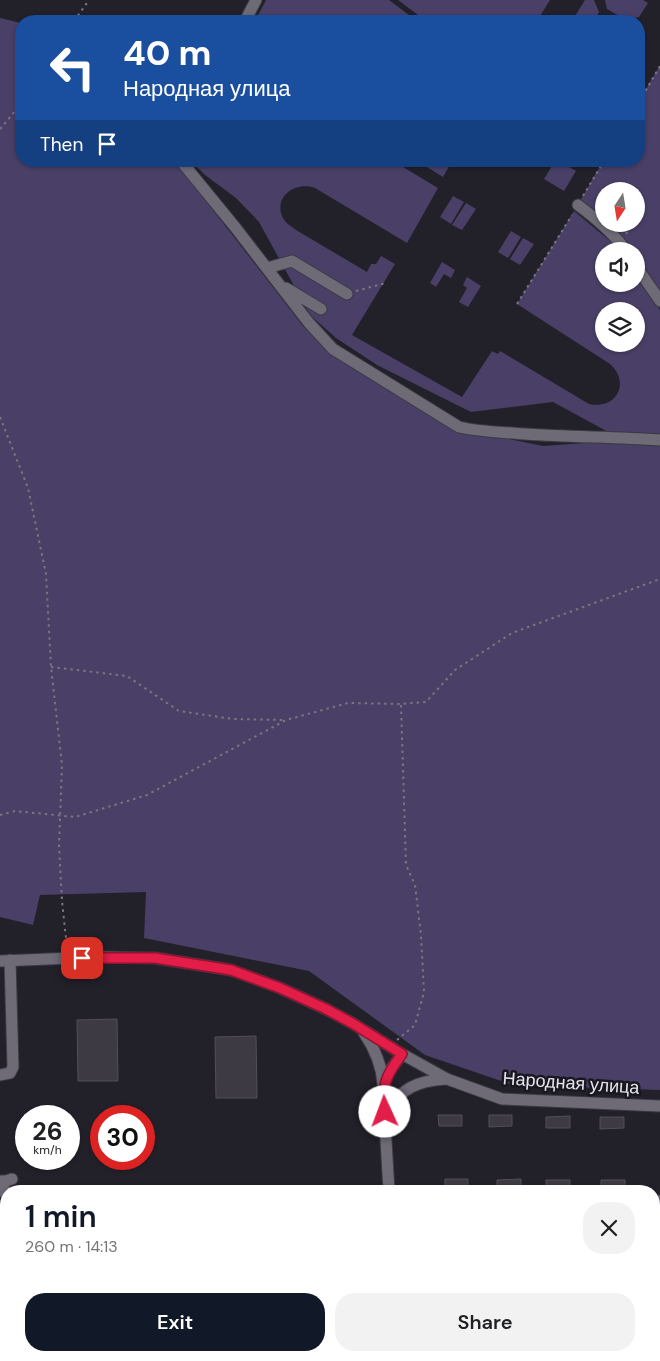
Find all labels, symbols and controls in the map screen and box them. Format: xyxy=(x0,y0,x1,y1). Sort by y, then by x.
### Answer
text: 40 m xyxy=(123,30,212,76)
icon: left xyxy=(40,35,105,100)
text: Народная улица xyxy=(123,74,291,103)
icon: arrive xyxy=(93,130,121,158)
text: Then xyxy=(40,132,83,157)
north arrow xyxy=(595,182,645,232)
map controls xyxy=(595,182,645,352)
button: sound xyxy=(595,242,645,292)
button: layers xyxy=(595,302,645,352)
pin xyxy=(61,937,103,979)
icon: arrive xyxy=(68,944,96,972)
street label: Народная улица xyxy=(502,1066,641,1100)
position arrow xyxy=(358,1085,410,1137)
speed limit sign: 30 xyxy=(90,1105,155,1170)
text: 26 xyxy=(32,1115,63,1148)
text: km/h xyxy=(33,1142,62,1158)
text: 1 min xyxy=(25,1197,97,1236)
button: close xyxy=(583,1202,635,1254)
text: 260 m · 14:13 xyxy=(25,1236,118,1257)
button: Exit xyxy=(25,1293,325,1351)
button: Share xyxy=(335,1293,635,1351)

